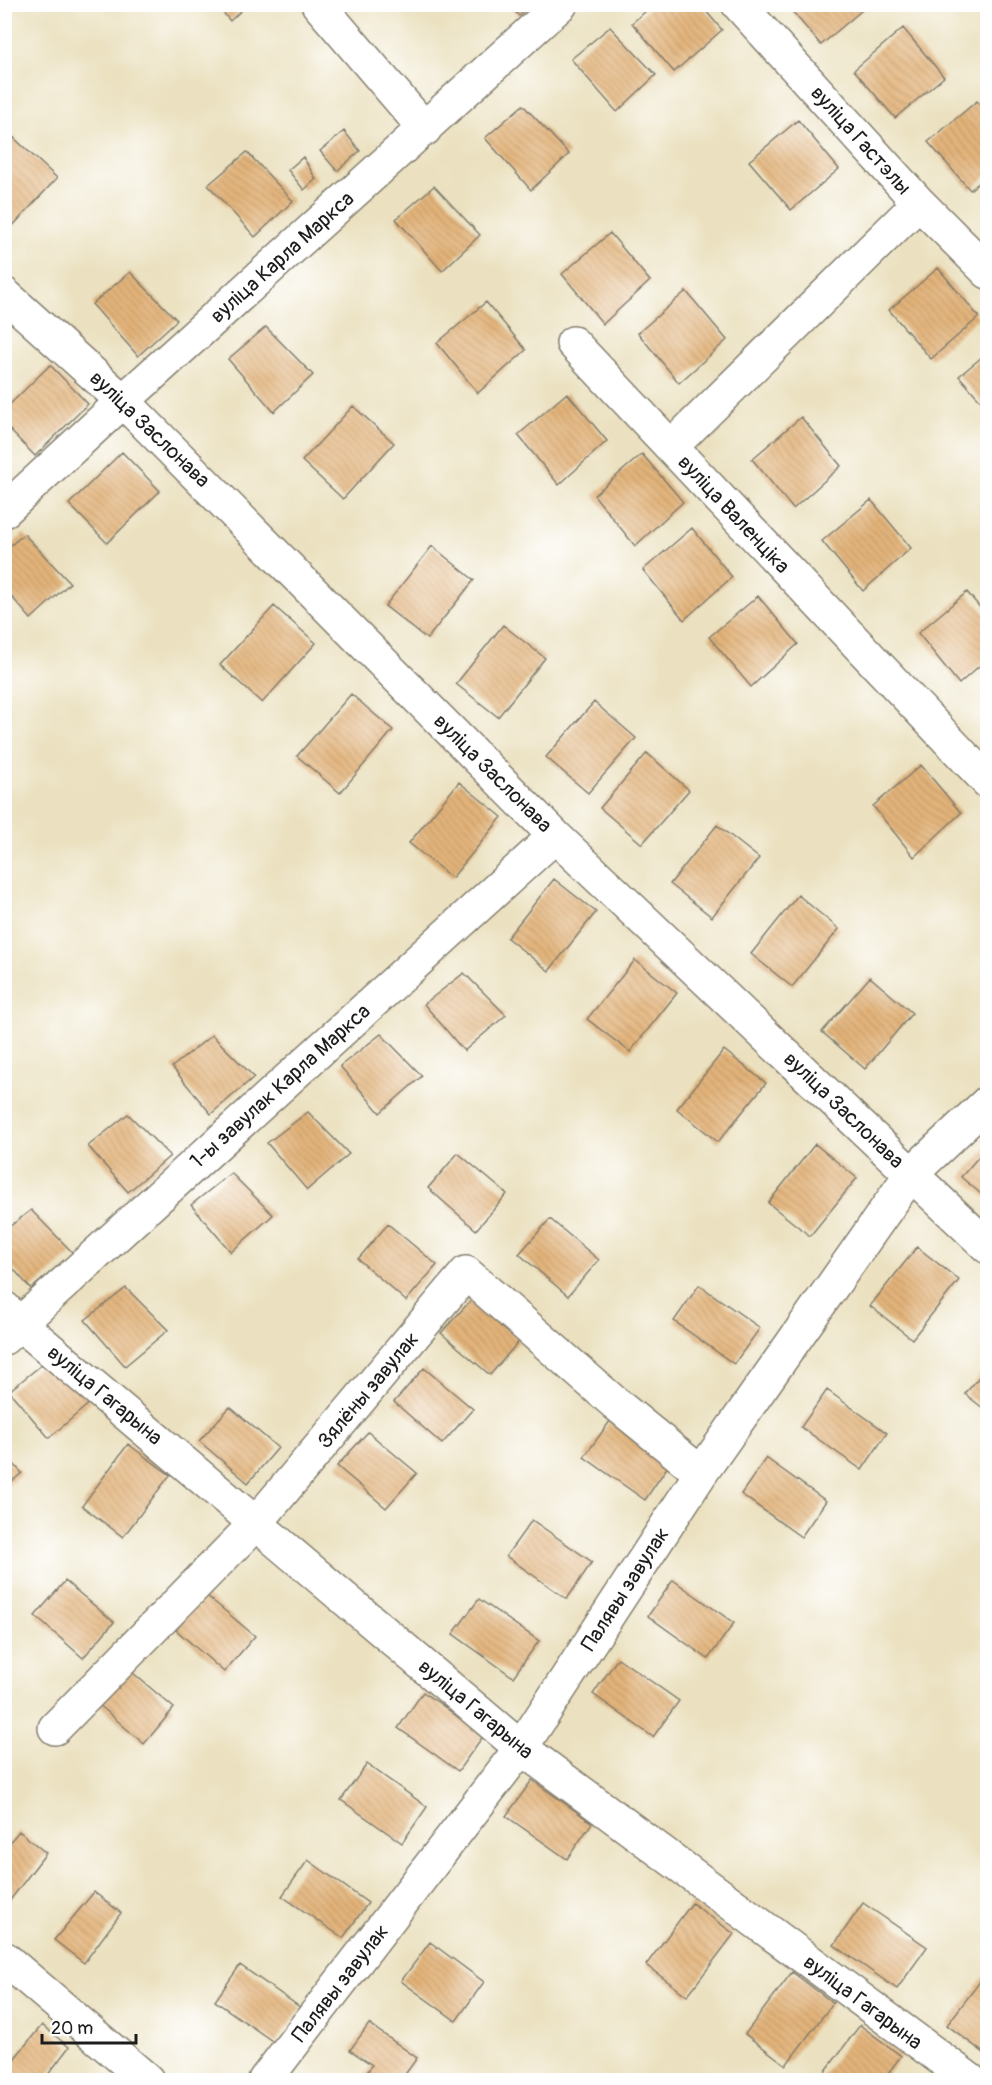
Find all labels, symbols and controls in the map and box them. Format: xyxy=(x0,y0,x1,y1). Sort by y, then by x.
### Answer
street label: вуліца Гастэлы xyxy=(804,80,917,201)
street label: вуліца Карла Маркса xyxy=(205,186,360,329)
street label: вуліца Заслонава xyxy=(84,365,216,494)
street label: вуліца Валенціка xyxy=(672,449,796,579)
street label: вуліца Заслонава xyxy=(427,708,558,839)
street label: 1-ы завулак Карла Маркса xyxy=(184,998,376,1175)
street label: вуліца Заслонава xyxy=(778,1046,910,1175)
street label: Зялёны завулак xyxy=(312,1326,425,1454)
street label: вуліца Гагарына xyxy=(42,1339,168,1451)
street label: Палявы завулак xyxy=(575,1522,676,1656)
street label: вуліца Гагарына xyxy=(413,1653,539,1765)
street label: Палявы завулак xyxy=(286,1919,395,2048)
street label: вуліца Гагарына xyxy=(798,1949,928,2056)
scale bar xyxy=(42,2007,136,2045)
text: 20 m xyxy=(51,2017,93,2040)

